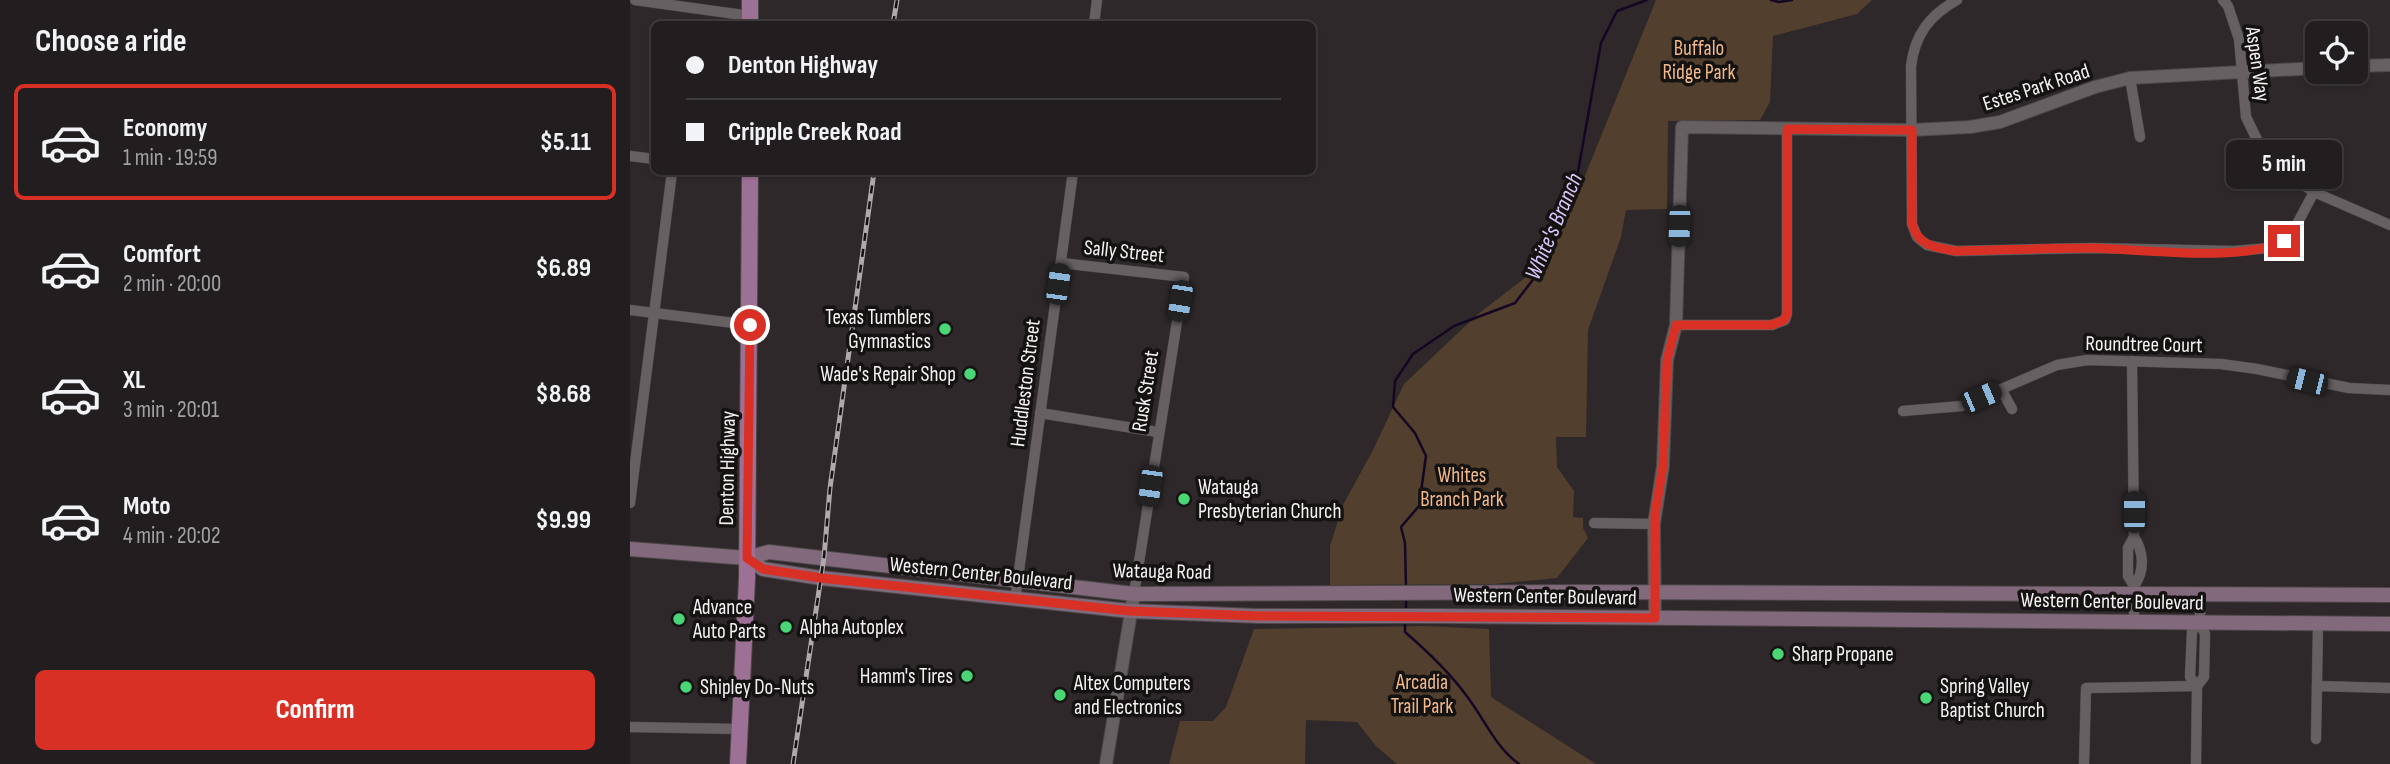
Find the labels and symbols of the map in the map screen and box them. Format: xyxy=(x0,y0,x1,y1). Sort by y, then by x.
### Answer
street label: Aspen Way xyxy=(2240,24,2275,103)
park label: Buffalo Ridge Park xyxy=(1662,36,1736,85)
street label: Estes Park Road xyxy=(1980,58,2093,116)
callout: 5 min xyxy=(2226,140,2342,188)
water label: White's Branch xyxy=(1519,169,1589,284)
car xyxy=(1668,205,1691,247)
route end xyxy=(2268,225,2300,257)
street label: Sally Street xyxy=(1083,235,1165,268)
car xyxy=(1045,262,1072,306)
car xyxy=(1167,279,1194,323)
place label: Texas Tumblers Gymnastics xyxy=(825,305,931,354)
route start xyxy=(734,309,766,341)
street label: Huddleston Street xyxy=(1005,318,1046,448)
marker: Texas Tumblers Gymnastics xyxy=(937,321,953,337)
street label: Roundtree Court xyxy=(2085,331,2203,358)
street label: Rusk Street xyxy=(1127,349,1164,433)
place label: Wade's Repair Shop xyxy=(820,362,956,387)
marker: Wade's Repair Shop xyxy=(962,366,978,382)
car xyxy=(2285,366,2330,396)
car xyxy=(1958,379,2005,415)
street label: Denton Highway xyxy=(714,410,741,526)
park label: Whites Branch Park xyxy=(1420,463,1504,512)
car xyxy=(1137,464,1164,508)
place label: Watauga Presbyterian Church xyxy=(1198,475,1341,524)
marker: Watauga Presbyterian Church xyxy=(1176,491,1192,507)
car xyxy=(2124,491,2145,533)
street label: Western Center Boulevard xyxy=(888,551,1073,596)
street label: Watauga Road xyxy=(1112,558,1212,585)
street label: Western Center Boulevard xyxy=(1453,582,1637,611)
street label: Western Center Boulevard xyxy=(2020,587,2204,616)
place label: Advance Auto Parts xyxy=(692,595,766,644)
marker: Advance Auto Parts xyxy=(671,611,687,627)
place label: Alpha Autoplex xyxy=(799,615,904,640)
marker: Alpha Autoplex xyxy=(778,619,794,635)
place label: Sharp Propane xyxy=(1792,642,1894,667)
marker: Sharp Propane xyxy=(1770,646,1786,662)
place label: Hamm's Tires xyxy=(860,664,953,689)
marker: Hamm's Tires xyxy=(959,668,975,684)
park label: Arcadia Trail Park xyxy=(1391,670,1453,719)
place label: Altex Computers and Electronics xyxy=(1073,671,1191,720)
place label: Spring Valley Baptist Church xyxy=(1940,674,2045,723)
place label: Shipley Do-Nuts xyxy=(700,675,814,700)
marker: Shipley Do-Nuts xyxy=(678,679,694,695)
marker: Altex Computers and Electronics xyxy=(1052,687,1068,703)
marker: Spring Valley Baptist Church xyxy=(1918,690,1934,706)

